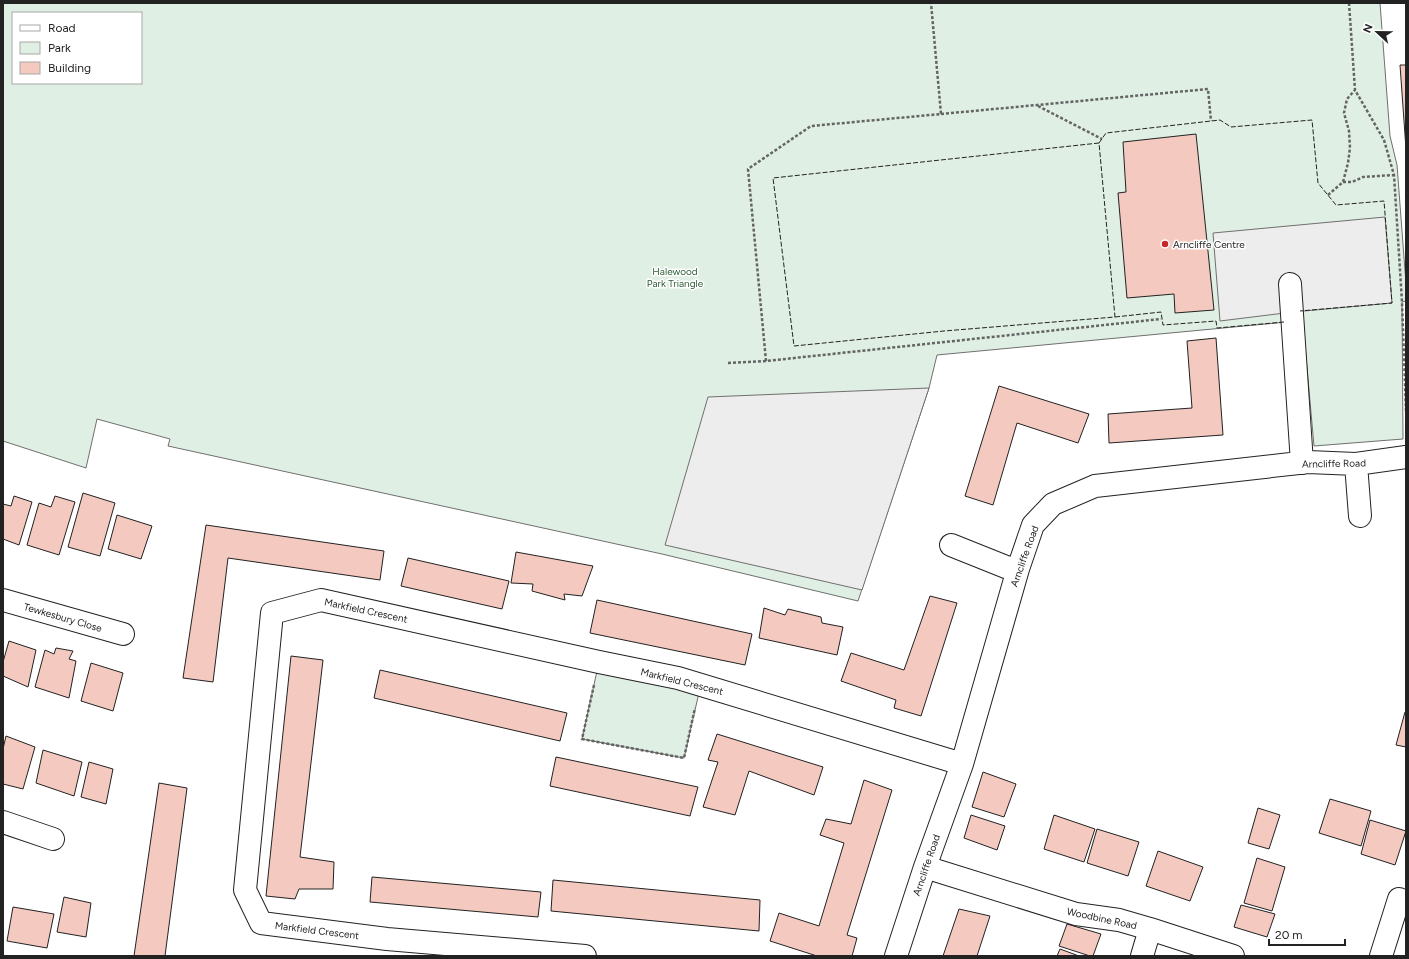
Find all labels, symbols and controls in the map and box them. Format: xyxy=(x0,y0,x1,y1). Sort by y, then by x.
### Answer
legend xyxy=(12,12,142,84)
north arrow xyxy=(1357,12,1397,52)
text: Road xyxy=(48,21,76,35)
text: N xyxy=(1361,22,1376,35)
text: Park xyxy=(48,41,71,55)
text: Building xyxy=(48,61,91,75)
place label: Arncliffe Centre xyxy=(1173,238,1245,251)
marker: Arncliffe Centre xyxy=(1160,239,1170,249)
park label: Halewood Park Triangle xyxy=(647,265,704,290)
street label: Arncliffe Road xyxy=(1302,456,1366,471)
street label: Arncliffe Road xyxy=(1007,524,1042,588)
street label: Markfield Crescent xyxy=(323,595,409,626)
street label: Tewkesbury Close xyxy=(22,600,104,635)
street label: Markfield Crescent xyxy=(639,665,725,698)
street label: Arncliffe Road xyxy=(910,833,943,898)
street label: Woodbine Road xyxy=(1066,905,1138,932)
street label: Markfield Crescent xyxy=(274,919,360,942)
scale bar xyxy=(1269,921,1345,947)
text: 20 m xyxy=(1275,928,1303,942)

